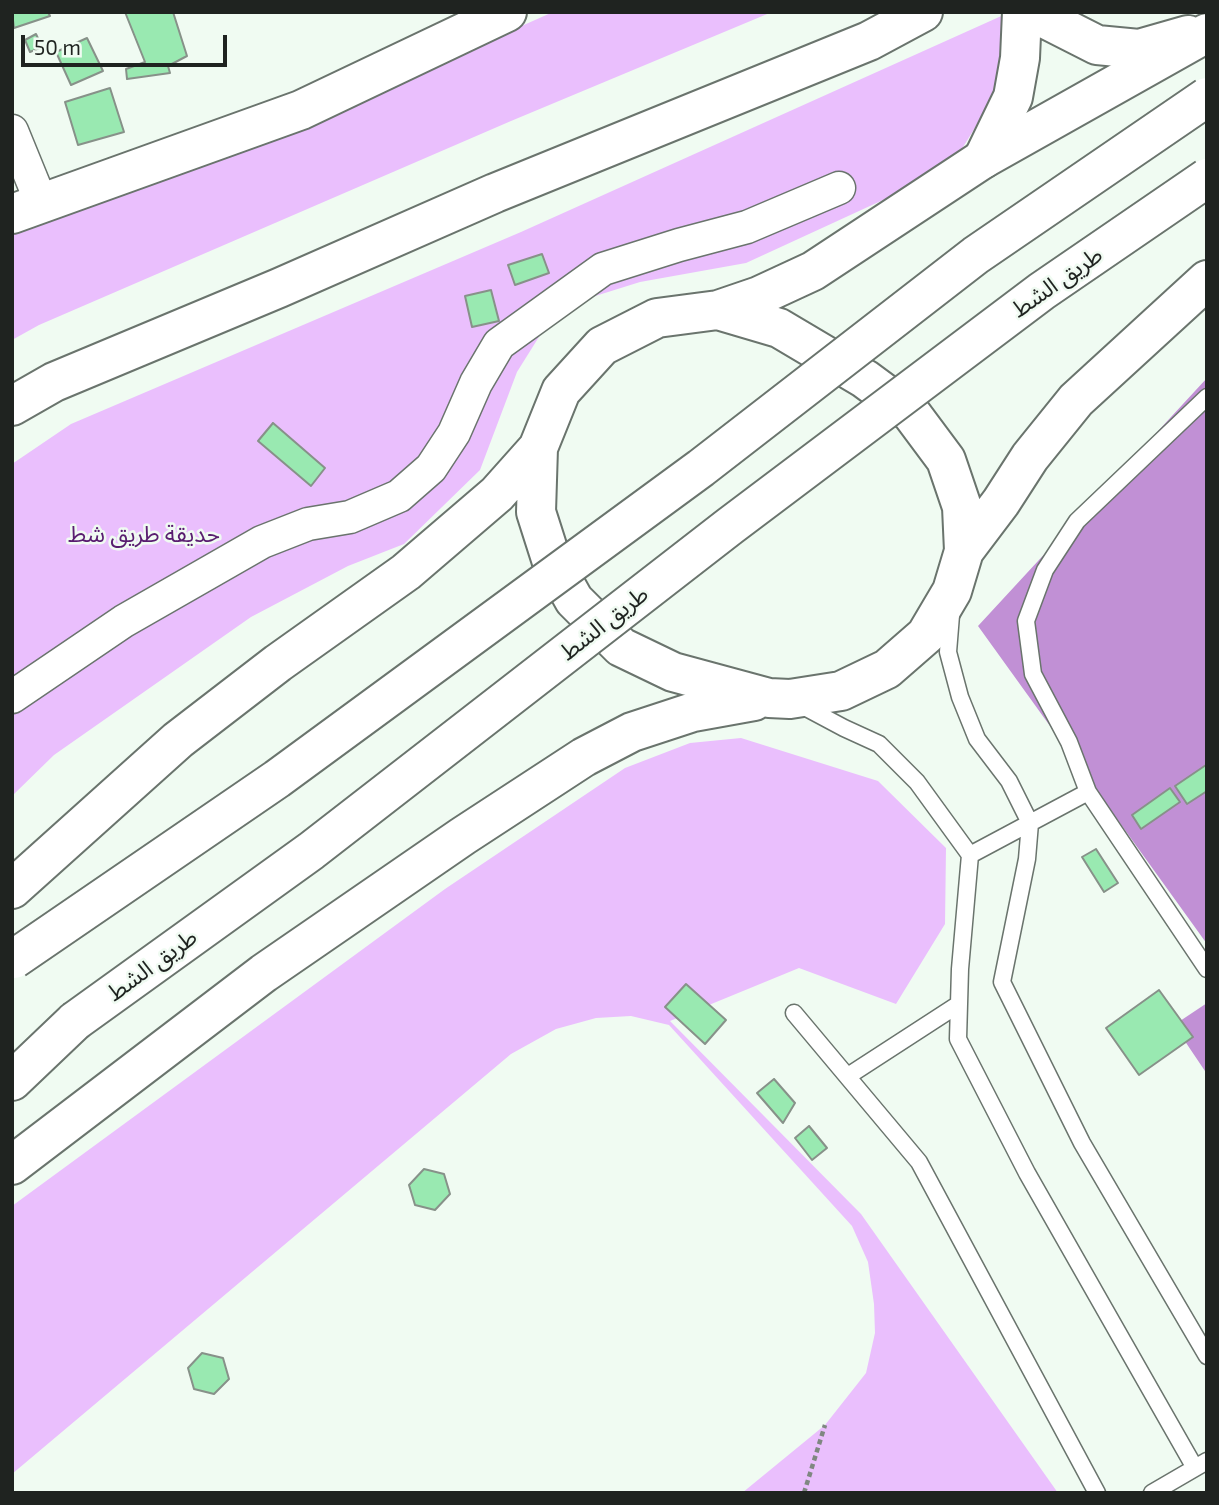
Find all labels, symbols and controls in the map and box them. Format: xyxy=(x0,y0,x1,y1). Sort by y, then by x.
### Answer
scale bar xyxy=(24,21,231,65)
text: 50 m xyxy=(34,34,81,59)
street label: طريق الشط xyxy=(1006,241,1108,323)
park label: حديقة طريق شط xyxy=(68,520,220,548)
street label: طريق الشط xyxy=(554,580,654,666)
street label: طريق الشط xyxy=(102,923,202,1007)

